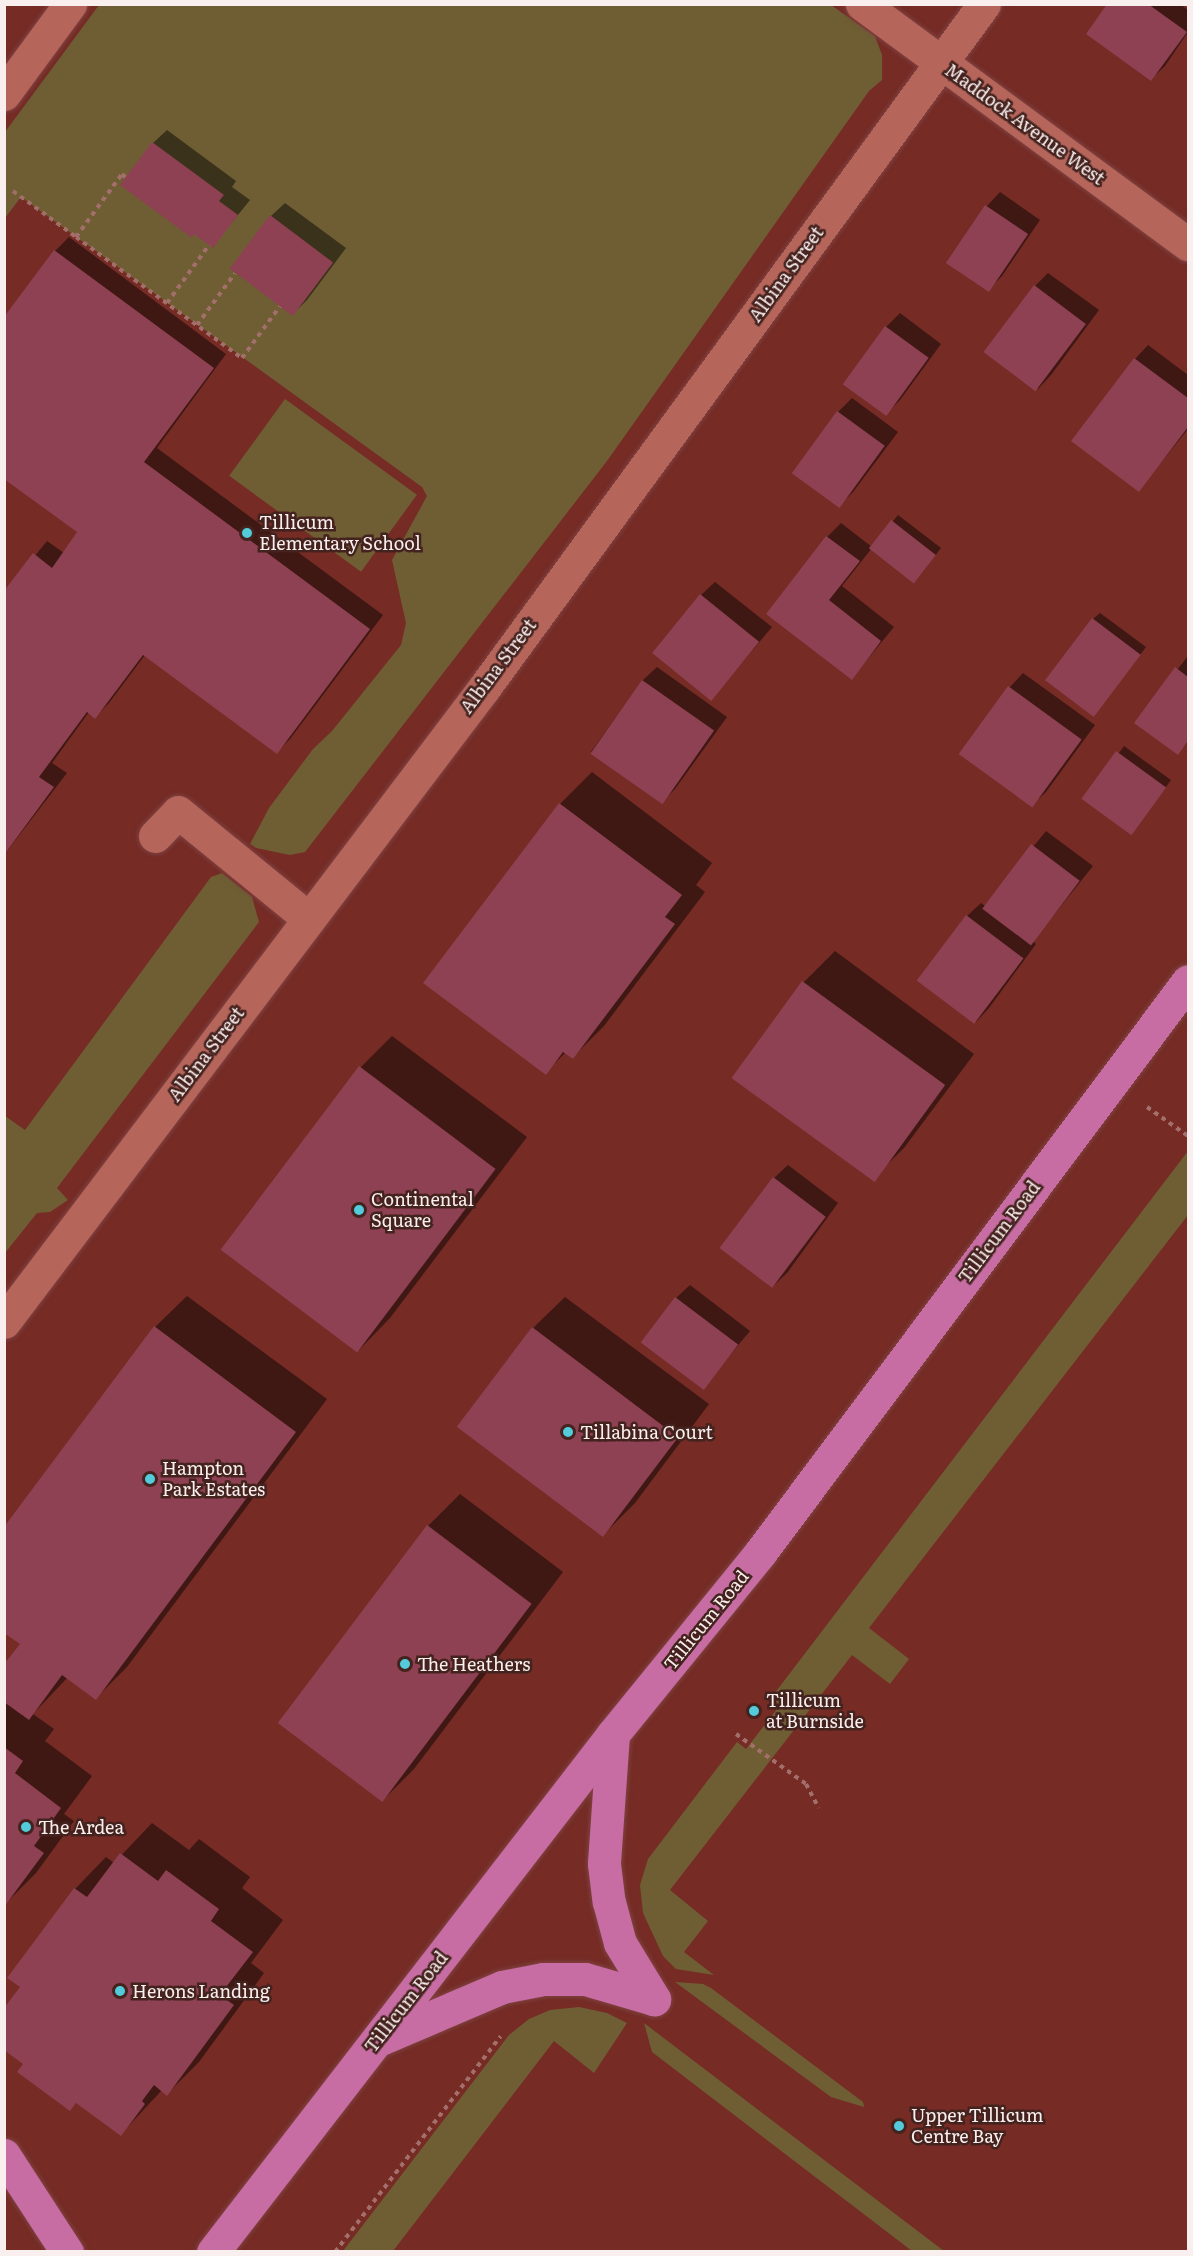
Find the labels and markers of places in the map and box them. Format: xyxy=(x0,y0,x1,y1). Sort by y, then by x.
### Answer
place label: Tillicum Elementary School xyxy=(259,512,421,554)
marker: Tillicum Elementary School xyxy=(240,526,254,540)
place label: Continental Square xyxy=(371,1189,474,1232)
marker: Continental Square xyxy=(352,1203,366,1217)
place label: Tillabina Court xyxy=(580,1421,713,1443)
marker: Tillabina Court xyxy=(561,1425,575,1439)
place label: Hampton Park Estates xyxy=(162,1458,265,1500)
marker: Hampton Park Estates xyxy=(143,1472,157,1486)
place label: The Heathers xyxy=(417,1653,530,1675)
marker: The Heathers xyxy=(398,1657,412,1671)
place label: Tillicum at Burnside xyxy=(766,1690,864,1732)
marker: Tillicum at Burnside xyxy=(747,1704,761,1718)
place label: The Ardea xyxy=(38,1816,124,1838)
marker: The Ardea xyxy=(19,1820,33,1834)
place label: Herons Landing xyxy=(132,1980,270,2002)
marker: Herons Landing xyxy=(113,1984,127,1998)
place label: Upper Tillicum Centre Bay xyxy=(911,2105,1044,2148)
marker: Upper Tillicum Centre Bay xyxy=(892,2119,906,2133)

